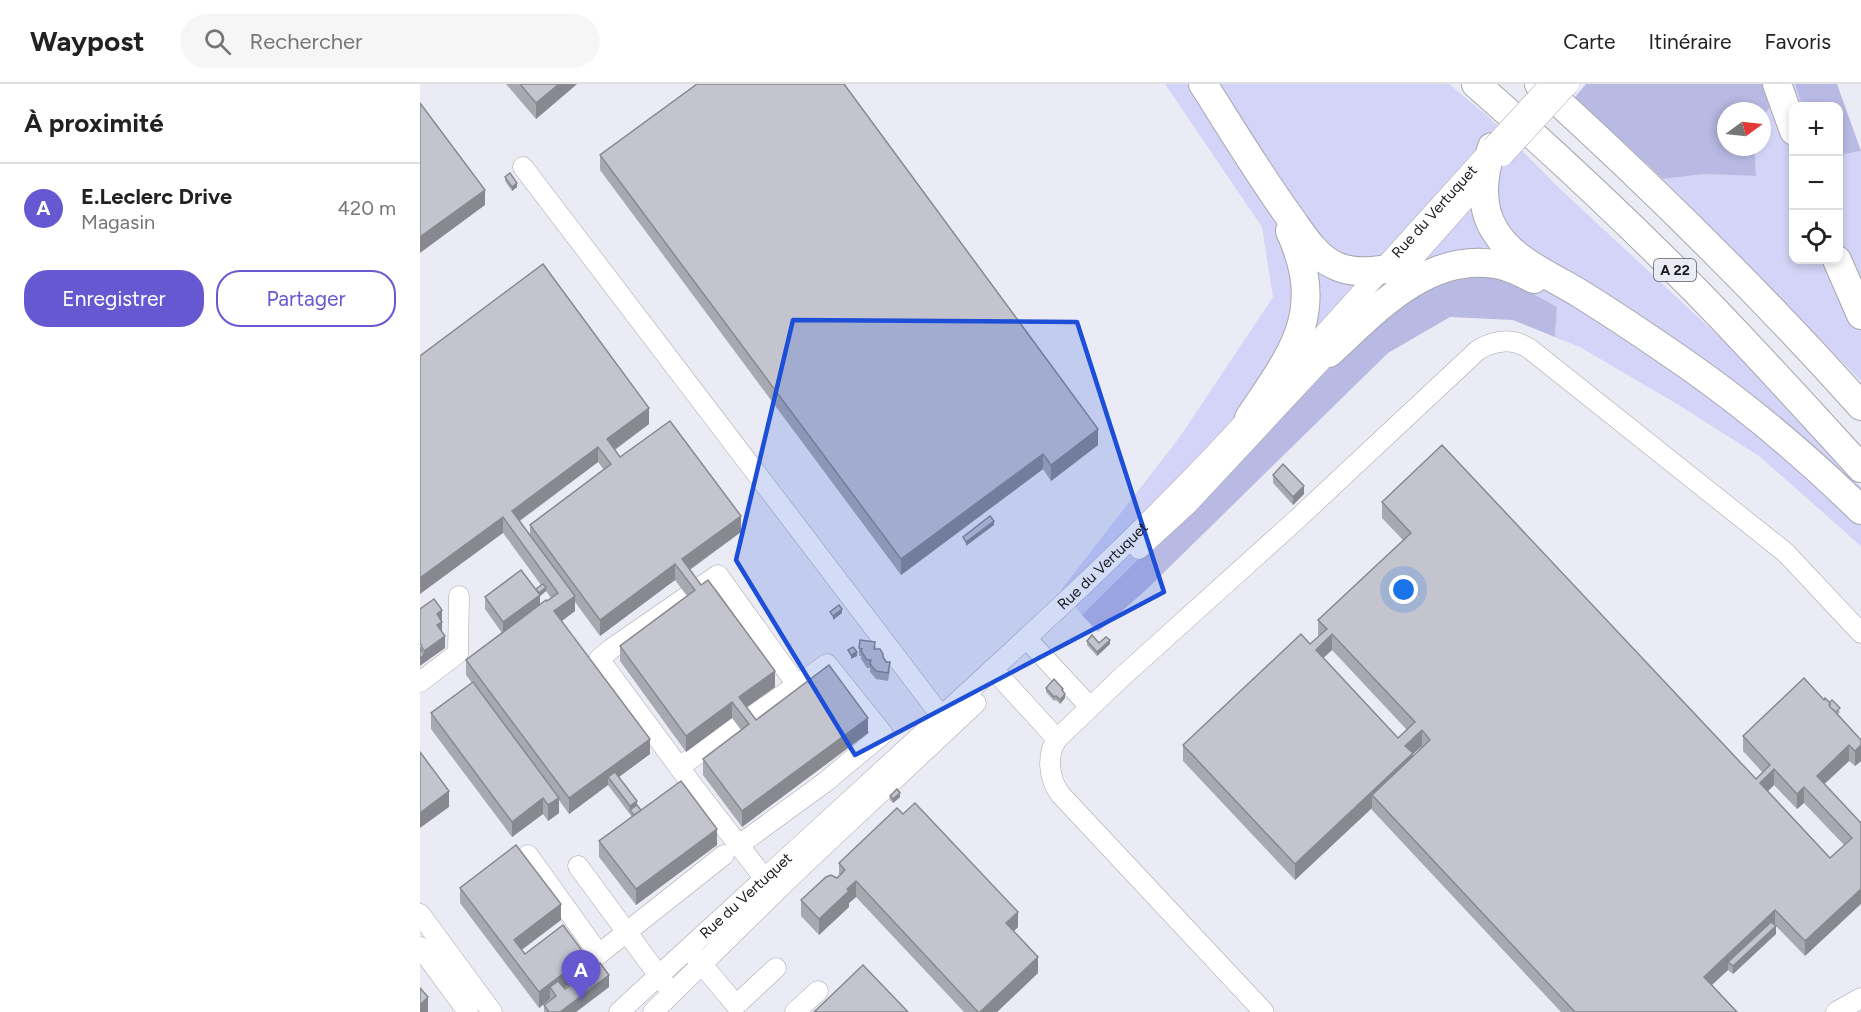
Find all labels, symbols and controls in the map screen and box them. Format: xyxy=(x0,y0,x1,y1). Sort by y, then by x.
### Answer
search box xyxy=(180,14,600,68)
text: Waypost xyxy=(30,24,144,58)
icon: search xyxy=(201,25,234,58)
text: Rechercher xyxy=(249,28,363,55)
text: Carte xyxy=(1563,29,1616,54)
text: Itinéraire xyxy=(1649,29,1732,54)
text: Favoris xyxy=(1765,29,1831,54)
north arrow xyxy=(1717,102,1771,156)
map controls xyxy=(1789,102,1843,264)
button: + xyxy=(1789,102,1843,156)
text: À proximité xyxy=(24,107,164,139)
button: − xyxy=(1789,156,1843,210)
street label: Rue du Vertuquet xyxy=(1388,161,1481,262)
text: E.Leclerc Drive xyxy=(81,183,232,210)
text: A xyxy=(36,196,51,220)
text: 420 m xyxy=(338,196,396,220)
text: Magasin xyxy=(81,210,155,234)
button: locate xyxy=(1789,210,1843,264)
road number: A 22 xyxy=(1654,259,1696,281)
button: Enregistrer xyxy=(24,270,204,327)
button: Partager xyxy=(216,270,396,327)
street label: Rue du Vertuquet xyxy=(1054,518,1152,614)
your location xyxy=(1389,575,1418,604)
street label: Rue du Vertuquet xyxy=(696,849,796,942)
pin: A xyxy=(562,950,600,1000)

